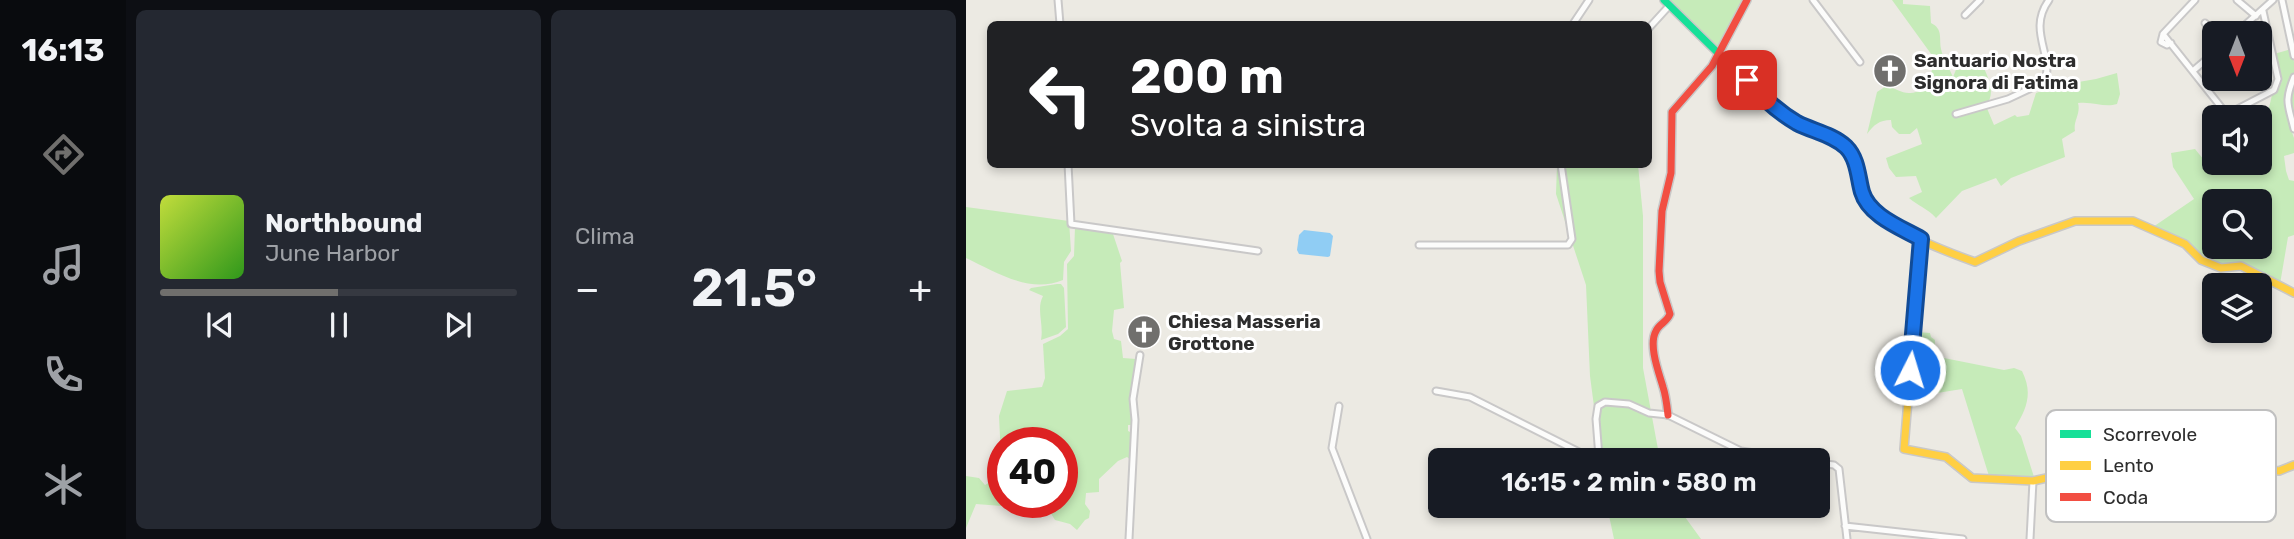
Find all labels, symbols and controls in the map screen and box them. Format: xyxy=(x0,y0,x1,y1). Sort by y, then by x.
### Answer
north arrow xyxy=(2202,21,2272,91)
map controls xyxy=(2202,21,2272,343)
text: 16:13 xyxy=(21,31,105,69)
text: 200 m xyxy=(1130,47,1284,105)
icon: left xyxy=(1015,49,1106,140)
place label: Santuario Nostra Signora di Fatima xyxy=(1914,49,2079,94)
pin xyxy=(1717,50,1777,110)
church icon: Santuario Nostra Signora di Fatima xyxy=(1871,52,1909,90)
icon: arrive xyxy=(1728,61,1766,99)
button: sound xyxy=(2202,105,2272,175)
text: Svolta a sinistra xyxy=(1130,106,1366,144)
icon: directions xyxy=(39,130,88,179)
button: search xyxy=(2202,189,2272,259)
text: Northbound xyxy=(265,208,423,239)
text: Clima xyxy=(575,222,635,250)
text: June Harbor xyxy=(265,239,399,267)
icon: music xyxy=(39,240,88,289)
text: 21.5° xyxy=(691,257,817,319)
text: − xyxy=(575,266,600,312)
text: + xyxy=(908,266,932,312)
button: layers xyxy=(2202,273,2272,343)
icon: previous xyxy=(201,306,239,344)
icon: pause xyxy=(320,306,358,344)
icon: next xyxy=(439,306,477,344)
place label: Chiesa Masseria Grottone xyxy=(1168,310,1321,355)
church icon: Chiesa Masseria Grottone xyxy=(1125,313,1163,351)
position arrow xyxy=(1873,333,1947,407)
icon: phone xyxy=(39,350,88,399)
legend xyxy=(2046,410,2276,522)
text: Scorrevole xyxy=(2103,423,2197,446)
speed limit sign: 40 xyxy=(987,427,1078,518)
text: Lento xyxy=(2103,454,2154,477)
icon: climate xyxy=(39,460,88,509)
text: 16:15 · 2 min · 580 m xyxy=(1501,467,1757,498)
text: Coda xyxy=(2103,486,2148,509)

